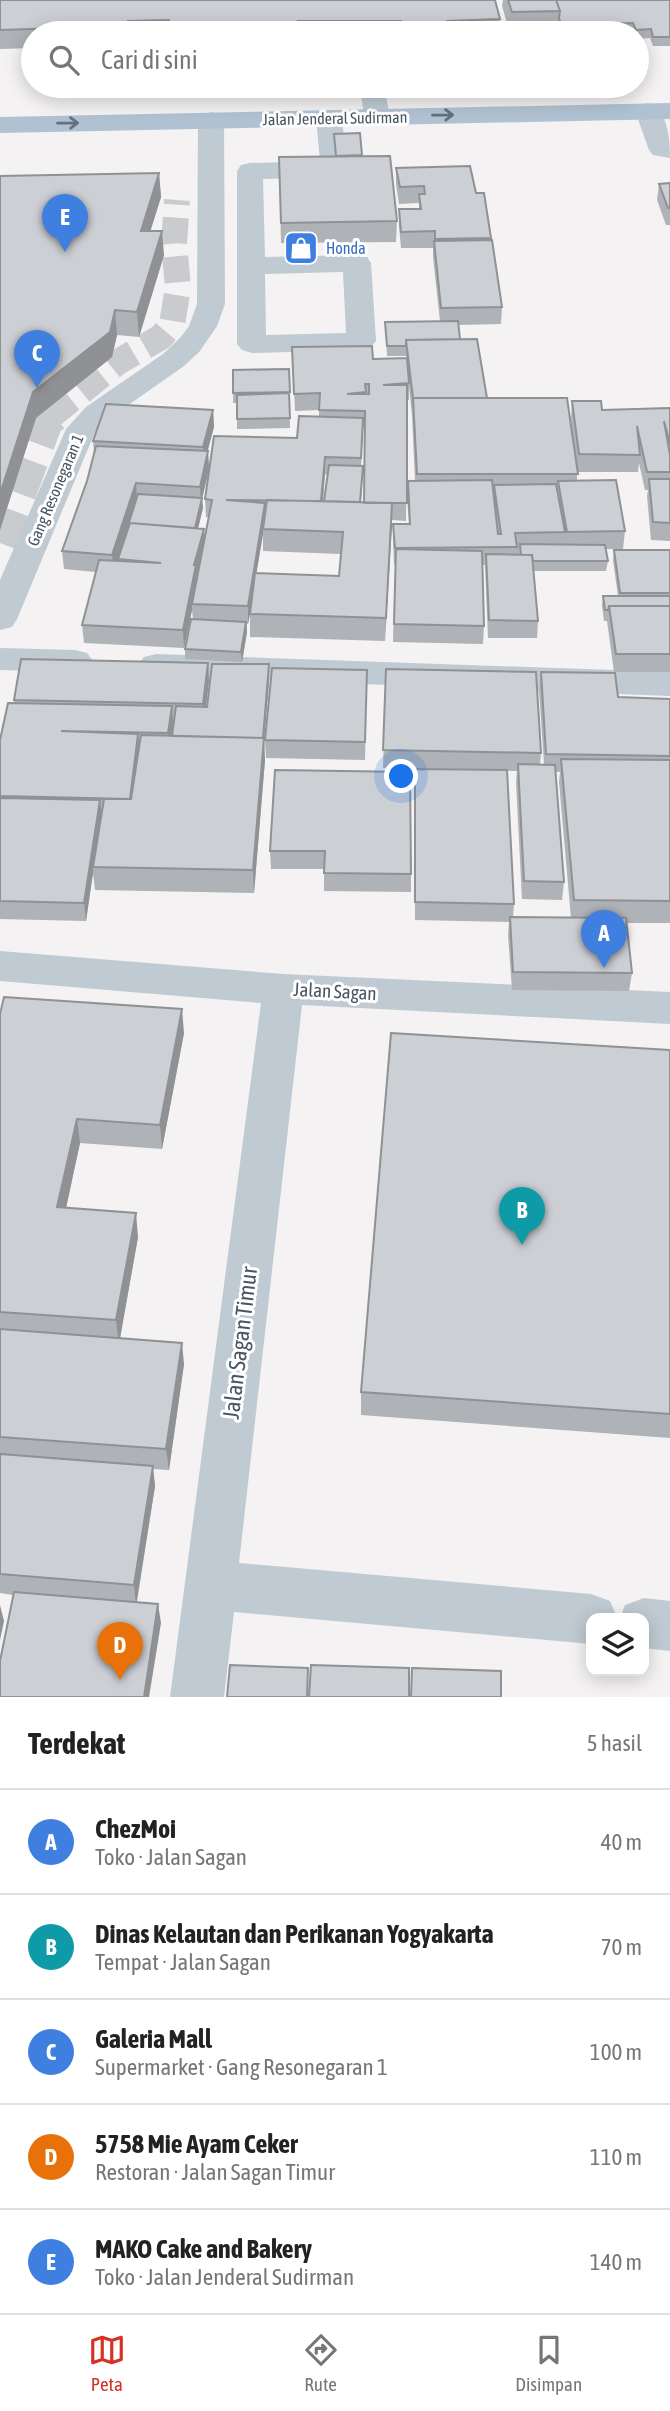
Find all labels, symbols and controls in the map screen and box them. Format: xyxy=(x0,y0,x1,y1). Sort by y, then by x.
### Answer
search box xyxy=(21,21,649,98)
icon: search xyxy=(45,41,83,79)
text: Cari di sini xyxy=(101,45,198,75)
street label: Jalan Jenderal Sudirman xyxy=(263,108,407,128)
one-way arrow xyxy=(431,109,454,122)
one-way arrow xyxy=(56,117,79,130)
pin: E xyxy=(42,194,88,252)
shop icon: Honda xyxy=(282,229,320,267)
place label: Honda xyxy=(326,239,366,257)
pin: C xyxy=(14,330,60,388)
street label: Gang Resonegaran 1 xyxy=(23,431,88,549)
your location xyxy=(384,759,418,793)
pin: A xyxy=(581,910,627,968)
street label: Jalan Sagan xyxy=(293,978,377,1004)
pin: B xyxy=(499,1187,545,1245)
street label: Jalan Sagan Timur xyxy=(218,1264,262,1421)
map controls xyxy=(586,1613,649,1676)
button: layers xyxy=(586,1613,649,1676)
pin: D xyxy=(97,1622,143,1680)
text: Terdekat xyxy=(28,1726,125,1760)
text: 5 hasil xyxy=(587,1730,642,1756)
text: ChezMoi xyxy=(95,1814,176,1844)
text: A xyxy=(45,1829,57,1855)
text: 40 m xyxy=(601,1829,642,1855)
text: Toko · Jalan Sagan xyxy=(95,1844,247,1870)
text: Dinas Kelautan dan Perikanan Yogyakarta xyxy=(95,1919,494,1949)
text: B xyxy=(46,1934,56,1960)
text: 70 m xyxy=(601,1934,642,1960)
text: Tempat · Jalan Sagan xyxy=(95,1949,271,1975)
text: Galeria Mall xyxy=(95,2024,212,2054)
text: C xyxy=(46,2039,56,2065)
text: 100 m xyxy=(590,2039,642,2065)
text: Supermarket · Gang Resonegaran 1 xyxy=(95,2054,388,2080)
text: 5758 Mie Ayam Ceker xyxy=(95,2129,298,2159)
text: D xyxy=(45,2144,57,2170)
text: 110 m xyxy=(590,2144,642,2170)
text: Restoran · Jalan Sagan Timur xyxy=(95,2159,335,2185)
text: MAKO Cake and Bakery xyxy=(95,2234,312,2264)
text: E xyxy=(46,2249,56,2275)
text: 140 m xyxy=(590,2249,642,2275)
text: Toko · Jalan Jenderal Sudirman xyxy=(95,2264,354,2290)
tab: Peta xyxy=(88,2331,126,2395)
tab: Rute xyxy=(302,2331,340,2395)
tab: Disimpan xyxy=(515,2331,582,2395)

